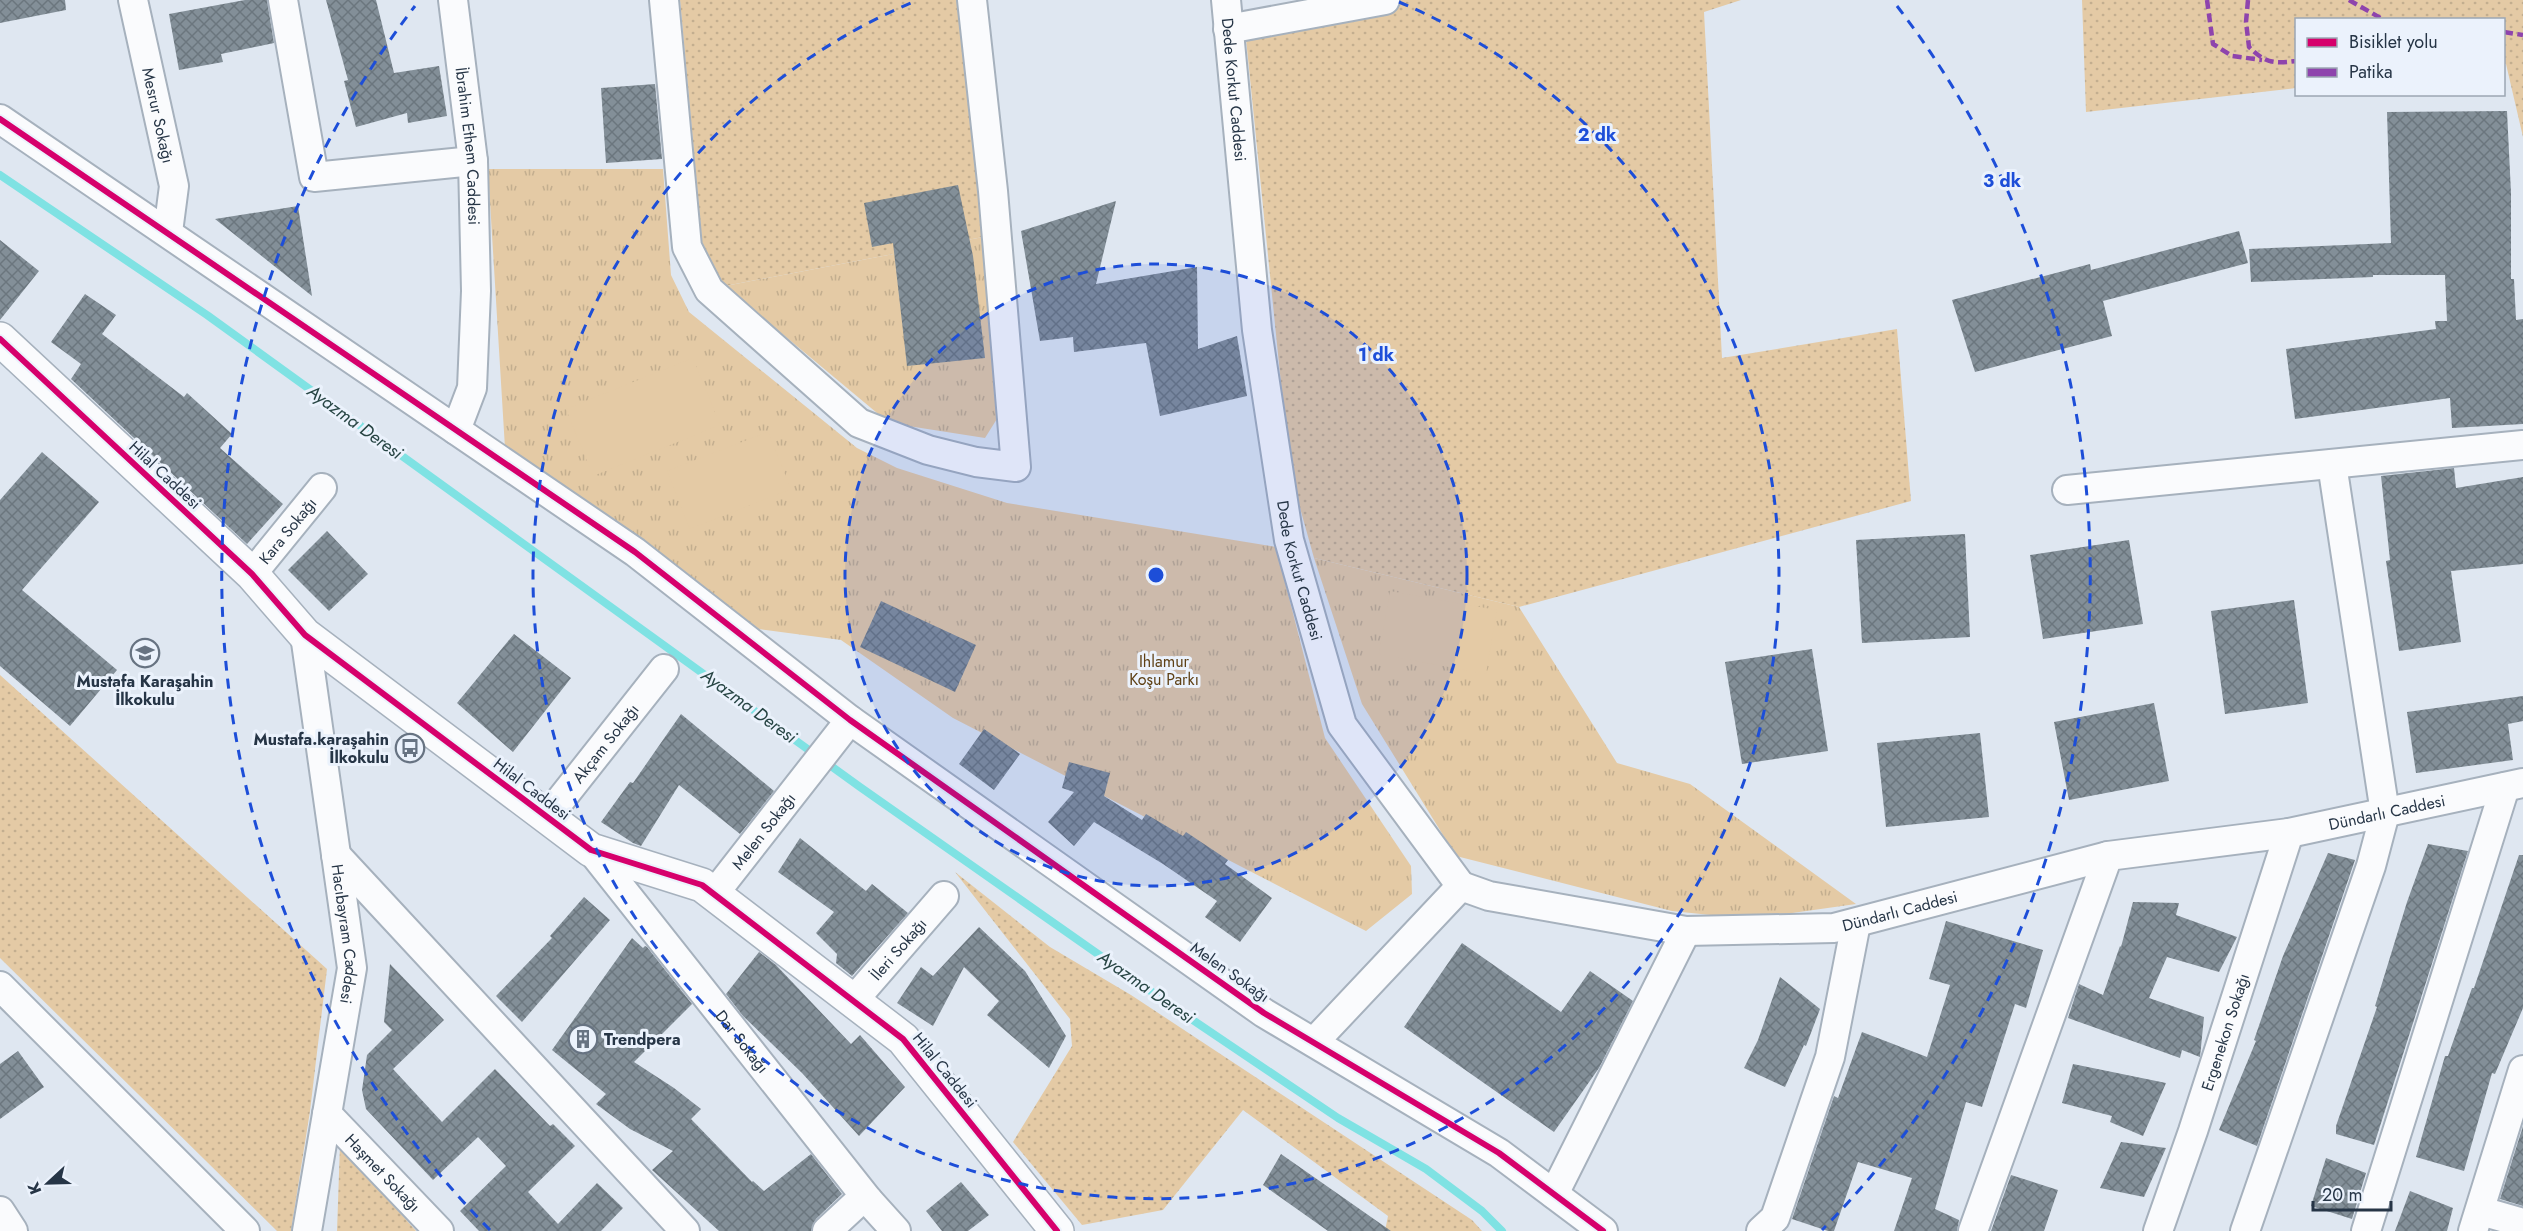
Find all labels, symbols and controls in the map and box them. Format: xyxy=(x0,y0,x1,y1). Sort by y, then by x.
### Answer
street label: Dede Korkut Caddesi xyxy=(1216,17,1253,162)
legend xyxy=(2295,18,2505,96)
text: Bisiklet yolu xyxy=(2349,29,2438,55)
text: Patika xyxy=(2349,59,2393,85)
street label: Mesrur Sokağı xyxy=(137,65,180,165)
street label: İbrahim Ethem Caddesi xyxy=(450,66,486,225)
text: 2 dk xyxy=(1578,122,1617,148)
text: 3 dk xyxy=(1983,168,2022,194)
text: 1 dk xyxy=(1358,342,1395,368)
water label: Ayazma Deresi xyxy=(301,378,409,466)
street label: Hilal Caddesi xyxy=(124,435,206,515)
street label: Kara Sokağı xyxy=(253,492,322,569)
street label: Dede Korkut Caddesi xyxy=(1272,499,1329,643)
centre of rings xyxy=(1146,565,1166,585)
school or university icon: Mustafa Karaşahin İlkokulu xyxy=(129,637,161,669)
park label: Ihlamur Koşu Parkı xyxy=(1129,650,1199,691)
water label: Ayazma Deresi xyxy=(695,662,803,750)
place label: Mustafa Karaşahin İlkokulu xyxy=(76,670,214,711)
street label: Akçam Sokağı xyxy=(567,699,644,788)
place label: Mustafa.karaşahin İlkokulu xyxy=(254,728,389,769)
bus stop icon: Mustafa.karaşahin İlkokulu xyxy=(394,732,426,764)
street label: Hilal Caddesi xyxy=(489,752,575,826)
street label: Melen Sokağı xyxy=(726,788,801,874)
street label: Dündarlı Caddesi xyxy=(2326,788,2447,836)
street label: Hacıbayram Caddesi xyxy=(326,863,363,1006)
street label: Dündarlı Caddesi xyxy=(1840,885,1960,937)
street label: İleri Sokağı xyxy=(865,913,932,985)
street label: Melen Sokağı xyxy=(1186,936,1274,1008)
water label: Ayazma Deresi xyxy=(1092,944,1200,1030)
street label: Ergenekon Sokağı xyxy=(2195,970,2255,1094)
street label: Dar Sokağı xyxy=(710,1005,775,1078)
building icon: Trendpera xyxy=(567,1023,599,1055)
street label: Hilal Caddesi xyxy=(907,1027,983,1113)
place label: Trendpera xyxy=(604,1028,681,1051)
street label: Haşmet Sokağı xyxy=(340,1128,426,1217)
north arrow xyxy=(18,1153,78,1213)
scale bar xyxy=(2313,1174,2391,1212)
text: K xyxy=(21,1178,47,1198)
text: 20 m xyxy=(2322,1182,2362,1208)

